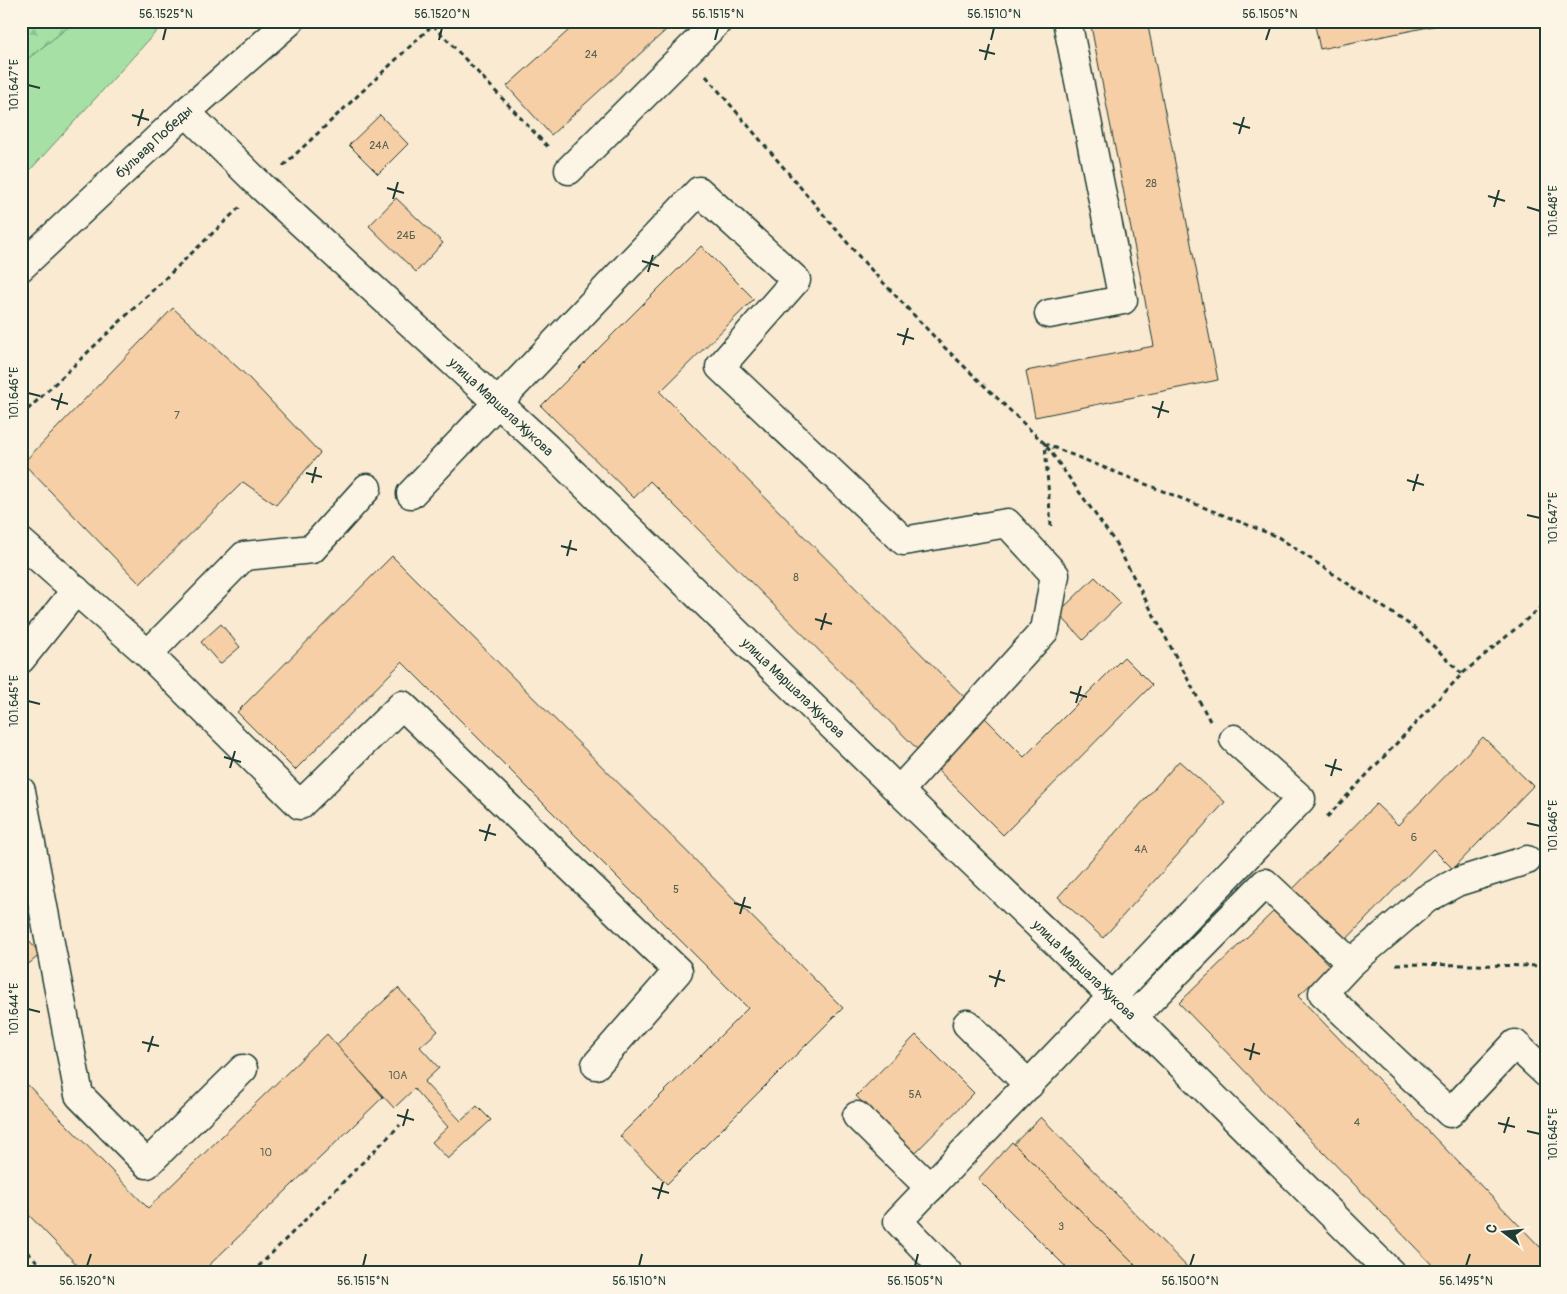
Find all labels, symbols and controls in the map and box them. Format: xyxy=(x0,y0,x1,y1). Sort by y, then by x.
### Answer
text: 56.1525°N xyxy=(139,7,193,22)
text: 56.1520°N xyxy=(414,7,470,22)
text: 56.1515°N xyxy=(692,7,744,22)
text: 56.1510°N xyxy=(967,7,1021,22)
text: 56.1505°N xyxy=(1242,7,1298,22)
house number: 24 xyxy=(585,48,598,61)
text: 101.647°E xyxy=(7,59,22,111)
street label: бульвар Победы xyxy=(112,102,196,182)
house number: 24А xyxy=(369,139,389,152)
house number: 28 xyxy=(1145,177,1157,190)
text: 101.648°E xyxy=(1546,185,1561,237)
house number: 24Б xyxy=(396,229,416,242)
street label: улица Маршала Жукова xyxy=(444,353,557,460)
text: 101.646°E xyxy=(7,367,22,419)
house number: 7 xyxy=(174,409,180,422)
text: 101.647°E xyxy=(1546,492,1561,544)
house number: 8 xyxy=(793,571,799,584)
street label: улица Маршала Жукова xyxy=(737,634,848,742)
text: 101.645°E xyxy=(7,675,22,727)
text: 101.646°E xyxy=(1546,800,1561,852)
house number: 6 xyxy=(1411,831,1417,844)
house number: 4А xyxy=(1134,843,1148,856)
house number: 5 xyxy=(673,883,679,896)
street label: улица Маршала Жукова xyxy=(1028,916,1139,1024)
text: 101.644°E xyxy=(7,983,22,1035)
house number: 10А xyxy=(389,1069,407,1082)
house number: 5А xyxy=(908,1088,922,1101)
text: 101.645°E xyxy=(1546,1108,1561,1160)
house number: 4 xyxy=(1354,1116,1361,1129)
house number: 10 xyxy=(260,1146,272,1159)
north arrow xyxy=(1480,1206,1530,1256)
house number: 3 xyxy=(1058,1220,1064,1233)
text: С xyxy=(1483,1222,1501,1235)
text: 56.1520°N xyxy=(59,1274,115,1289)
text: 56.1515°N xyxy=(337,1274,389,1289)
text: 56.1510°N xyxy=(612,1274,666,1289)
text: 56.1505°N xyxy=(887,1274,943,1289)
text: 56.1500°N xyxy=(1161,1274,1219,1289)
text: 56.1495°N xyxy=(1439,1274,1493,1289)

